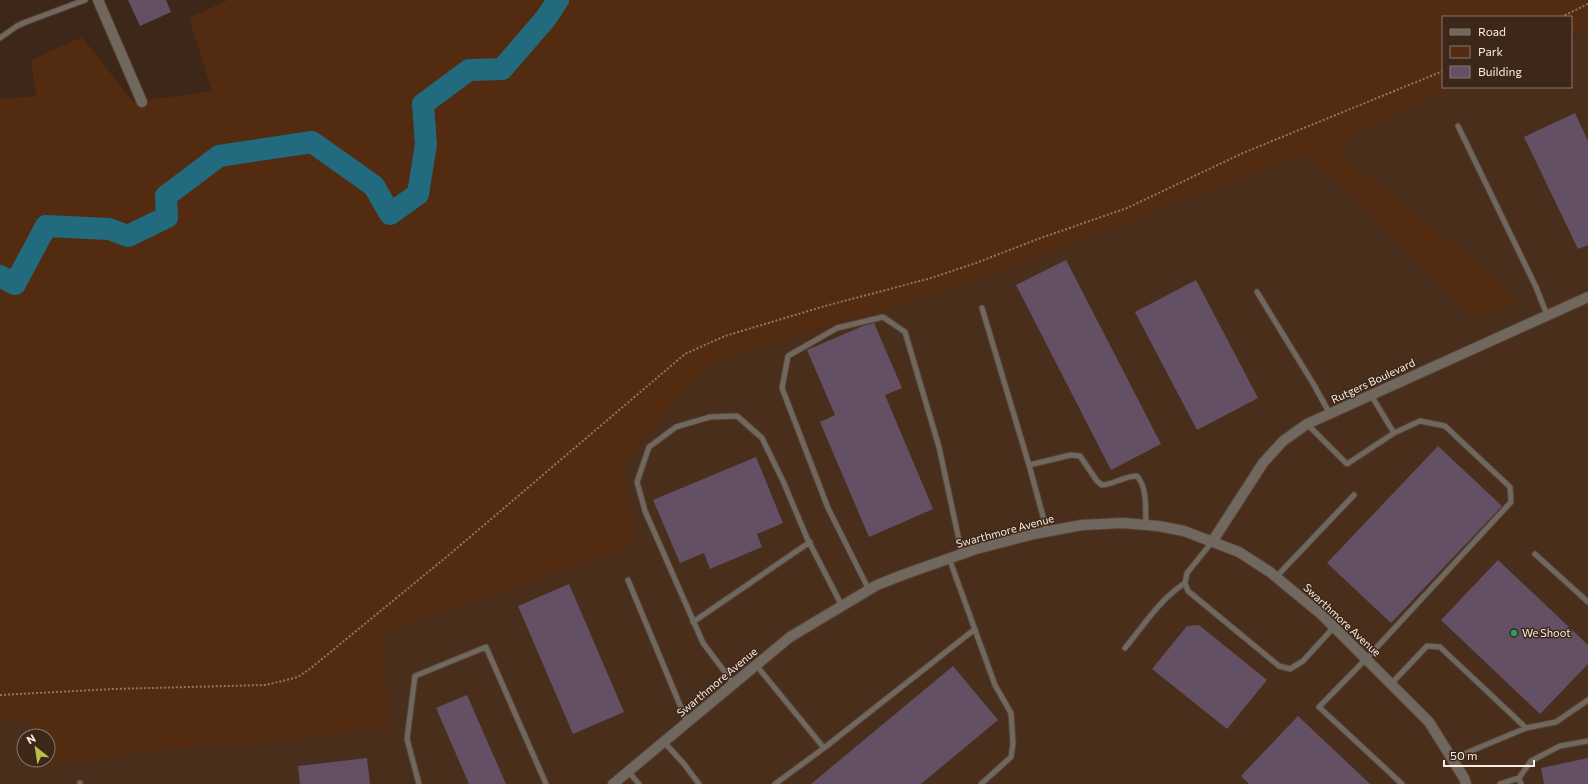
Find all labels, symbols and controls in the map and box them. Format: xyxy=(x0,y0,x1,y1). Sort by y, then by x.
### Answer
legend xyxy=(1442,16,1572,88)
text: Road xyxy=(1478,24,1506,38)
text: Park xyxy=(1478,44,1504,58)
text: Building xyxy=(1478,64,1522,78)
street label: Rutgers Boulevard xyxy=(1329,355,1417,406)
street label: Swarthmore Avenue xyxy=(954,511,1055,550)
street label: Swarthmore Avenue xyxy=(1301,581,1384,659)
place label: We Shoot xyxy=(1522,626,1571,639)
marker: We Shoot xyxy=(1509,628,1519,638)
street label: Swarthmore Avenue xyxy=(674,644,760,719)
north arrow xyxy=(16,728,56,768)
text: N xyxy=(24,731,38,747)
scale bar xyxy=(1444,742,1534,768)
text: 50 m xyxy=(1450,748,1478,762)

